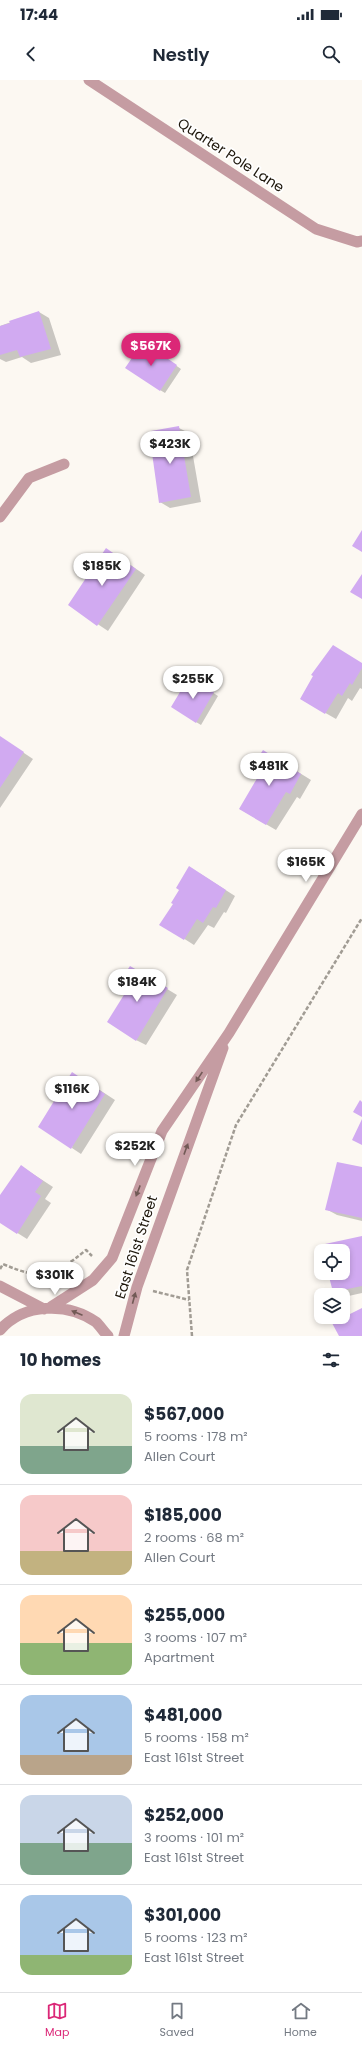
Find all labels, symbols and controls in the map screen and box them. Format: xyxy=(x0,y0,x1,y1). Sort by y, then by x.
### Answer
text: 17:44 xyxy=(20,4,58,25)
text: Nestly xyxy=(152,42,210,67)
icon: back xyxy=(20,43,42,65)
icon: search xyxy=(320,43,342,65)
street label: Quarter Pole Lane xyxy=(174,113,288,197)
pin: $567K xyxy=(123,333,179,367)
text: $567K xyxy=(130,336,172,355)
pin: $423K xyxy=(142,431,198,465)
text: $423K xyxy=(149,434,191,453)
pin: $185K xyxy=(74,553,130,587)
text: $185K xyxy=(82,556,122,575)
pin: $255K xyxy=(165,666,221,700)
text: $255K xyxy=(172,669,214,688)
pin: $481K xyxy=(241,753,297,787)
text: $481K xyxy=(249,756,289,775)
pin: $165K xyxy=(278,849,334,883)
text: $165K xyxy=(286,852,326,871)
pin: $184K xyxy=(109,969,165,1003)
text: $184K xyxy=(117,972,157,991)
one-way arrow xyxy=(195,1071,203,1082)
pin: $116K xyxy=(44,1076,100,1110)
text: $116K xyxy=(54,1079,90,1098)
pin: $252K xyxy=(107,1133,163,1167)
text: $252K xyxy=(115,1136,155,1155)
one-way arrow xyxy=(183,1143,189,1155)
one-way arrow xyxy=(135,1185,141,1197)
street label: East 161st Street xyxy=(110,1193,162,1301)
map controls xyxy=(314,1244,350,1324)
button: locate xyxy=(314,1244,350,1280)
pin: $301K xyxy=(27,1262,83,1296)
text: $301K xyxy=(36,1265,74,1284)
button: layers xyxy=(314,1288,350,1324)
one-way arrow xyxy=(131,1292,137,1304)
one-way arrow xyxy=(72,1310,83,1316)
text: 10 homes xyxy=(20,1348,101,1372)
icon: filters xyxy=(320,1349,342,1371)
text: $567,000 xyxy=(144,1402,224,1426)
icon: home xyxy=(52,1410,100,1458)
text: 5 rooms · 178 m² xyxy=(144,1427,248,1446)
text: Allen Court xyxy=(144,1447,215,1466)
text: $185,000 xyxy=(144,1503,222,1527)
icon: home xyxy=(52,1511,100,1559)
text: 2 rooms · 68 m² xyxy=(144,1528,244,1547)
text: Allen Court xyxy=(144,1548,215,1567)
text: $255,000 xyxy=(144,1603,225,1627)
icon: home xyxy=(52,1611,100,1659)
text: 3 rooms · 107 m² xyxy=(144,1628,247,1647)
text: Apartment xyxy=(144,1648,214,1667)
text: $481,000 xyxy=(144,1703,222,1727)
icon: home xyxy=(52,1711,100,1759)
text: 5 rooms · 158 m² xyxy=(144,1728,249,1747)
text: East 161st Street xyxy=(144,1748,244,1767)
text: $252,000 xyxy=(144,1803,224,1827)
icon: home xyxy=(52,1811,100,1859)
text: 3 rooms · 101 m² xyxy=(144,1828,244,1847)
text: East 161st Street xyxy=(144,1848,244,1867)
text: $301,000 xyxy=(144,1903,221,1927)
icon: home xyxy=(52,1911,100,1959)
text: 5 rooms · 123 m² xyxy=(144,1928,247,1947)
text: East 161st Street xyxy=(144,1948,244,1967)
tab: Map xyxy=(45,2000,69,2041)
tab: Saved xyxy=(160,2000,194,2041)
tab: Home xyxy=(284,2000,317,2041)

